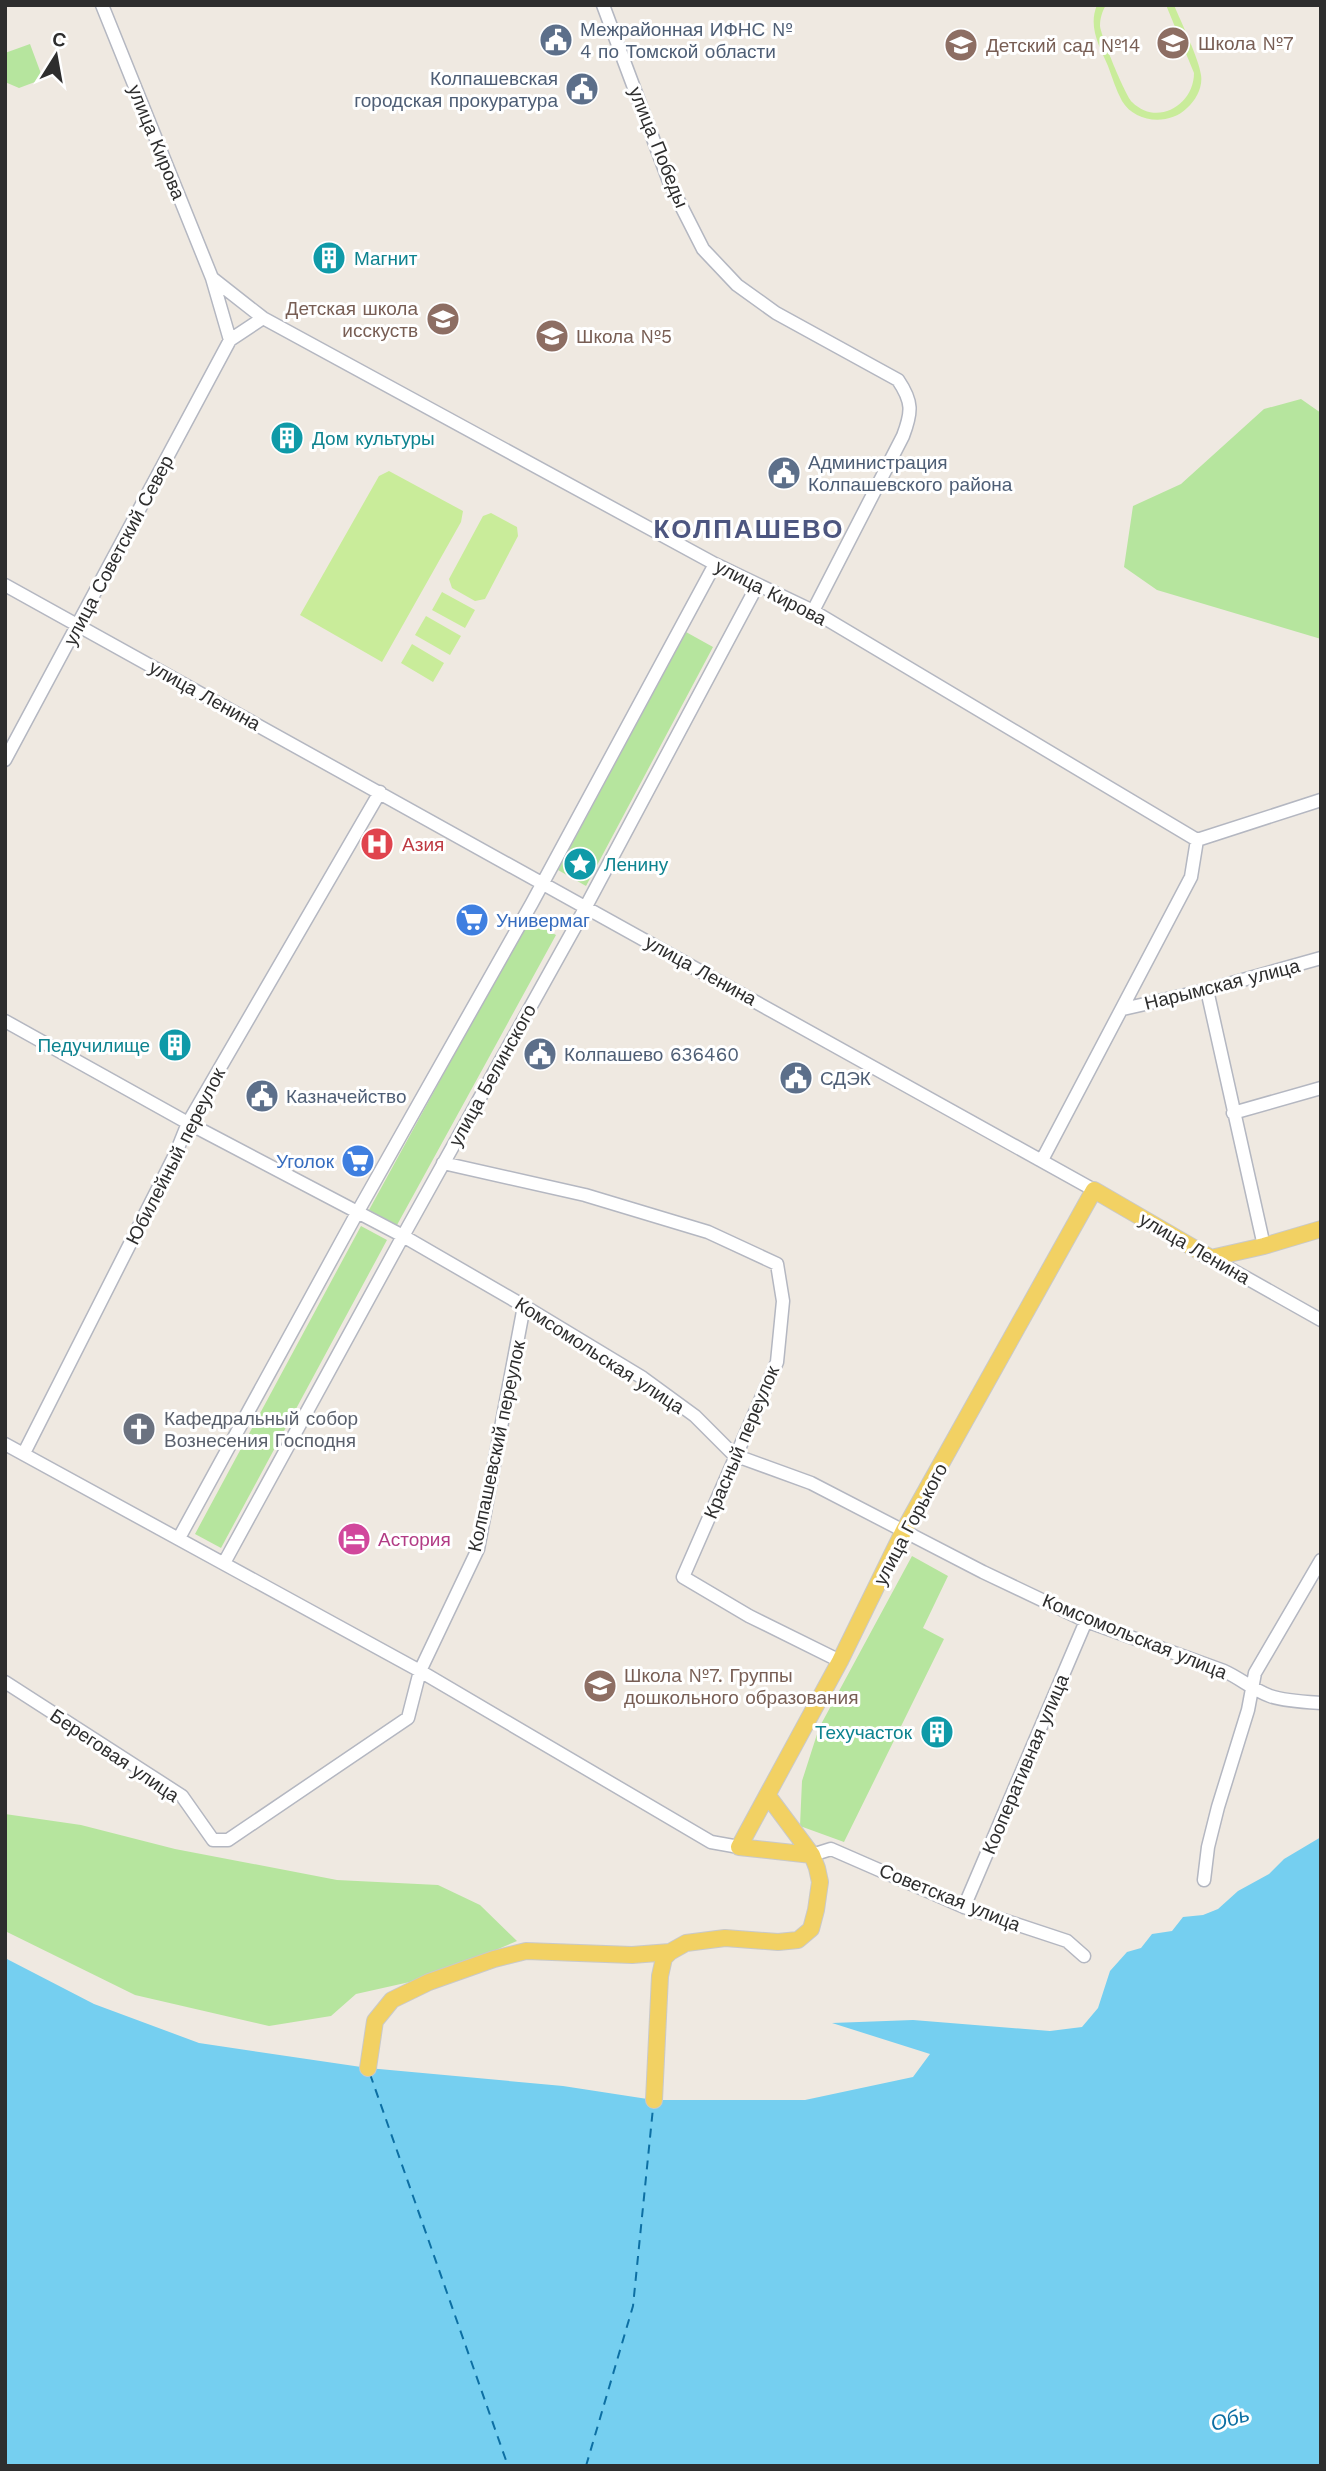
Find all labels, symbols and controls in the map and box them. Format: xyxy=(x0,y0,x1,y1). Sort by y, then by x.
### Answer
place label: Межрайонная ИФНС № 4 по Томской области xyxy=(580,18,793,63)
north arrow xyxy=(21,21,91,91)
public building icon: Межрайонная ИФНС № 4 по Томской области xyxy=(537,21,575,59)
school or university icon: Школа №7 xyxy=(1154,24,1192,62)
school or university icon: Детский сад №14 xyxy=(942,26,980,64)
text: С xyxy=(50,27,68,52)
place label: Школа №7 xyxy=(1198,32,1294,55)
place label: Детский сад №14 xyxy=(986,34,1140,57)
place label: Колпашевская городская прокуратура xyxy=(354,67,558,112)
public building icon: Колпашевская городская прокуратура xyxy=(563,70,601,108)
street label: улица Кирова xyxy=(123,81,190,203)
street label: улица Победы xyxy=(624,83,693,211)
building icon: Магнит xyxy=(310,239,348,277)
place label: Магнит xyxy=(354,247,418,270)
place label: Детская школа исскуств xyxy=(286,297,418,342)
school or university icon: Детская школа исскуств xyxy=(424,300,462,338)
school or university icon: Школа №5 xyxy=(533,317,571,355)
place label: Школа №5 xyxy=(576,325,672,348)
building icon: Дом культуры xyxy=(268,419,306,457)
place label: Дом культуры xyxy=(312,427,435,450)
street label: улица Советский Север xyxy=(58,451,178,649)
place label: Администрация Колпашевского района xyxy=(808,451,1013,496)
public building icon: Администрация Колпашевского района xyxy=(765,454,803,492)
district label: КОЛПАШЕВО xyxy=(654,514,844,544)
street label: улица Кирова xyxy=(711,555,831,631)
street label: улица Ленина xyxy=(145,655,265,736)
hospital icon: Азия xyxy=(358,825,396,863)
place label: Азия xyxy=(402,833,444,856)
place icon: Ленину xyxy=(561,845,599,883)
place label: Ленину xyxy=(604,853,669,876)
supermarket icon: Универмаг xyxy=(453,901,491,939)
place label: Универмаг xyxy=(496,909,590,932)
street label: улица Ленина xyxy=(641,930,761,1011)
street label: Нарымская улица xyxy=(1142,954,1303,1015)
street label: улица Белинского xyxy=(444,1000,541,1150)
building icon: Педучилище xyxy=(156,1026,194,1064)
place label: Педучилище xyxy=(37,1034,150,1057)
public building icon: Колпашево 636460 xyxy=(521,1035,559,1073)
place label: Колпашево 636460 xyxy=(564,1043,739,1066)
public building icon: СДЭК xyxy=(777,1059,815,1097)
street label: Юбилейный переулок xyxy=(121,1063,230,1248)
place label: СДЭК xyxy=(820,1067,871,1090)
public building icon: Казначейство xyxy=(243,1077,281,1115)
place label: Казначейство xyxy=(286,1085,407,1108)
supermarket icon: Уголок xyxy=(339,1142,377,1180)
place label: Уголок xyxy=(276,1150,335,1173)
street label: улица Ленина xyxy=(1135,1207,1255,1290)
street label: Комсомольская улица xyxy=(511,1292,689,1419)
street label: Колпашевский переулок xyxy=(463,1338,530,1554)
street label: Красный переулок xyxy=(699,1362,784,1522)
place label: Кафедральный собор Вознесения Господня xyxy=(164,1407,358,1452)
church icon: Кафедральный собор Вознесения Господня xyxy=(120,1410,158,1448)
street label: улица Горького xyxy=(869,1459,952,1589)
hotel icon: Астория xyxy=(335,1520,373,1558)
place label: Астория xyxy=(378,1528,451,1551)
street label: Комсомольская улица xyxy=(1039,1589,1231,1684)
place label: Школа №7. Группы дошкольного образования xyxy=(624,1664,858,1709)
school or university icon: Школа №7. Группы дошкольного образования xyxy=(581,1667,619,1705)
street label: Кооперативная улица xyxy=(977,1670,1074,1858)
street label: Береговая улица xyxy=(46,1704,184,1807)
building icon: Техучасток xyxy=(918,1713,956,1751)
place label: Техучасток xyxy=(815,1721,913,1744)
street label: Советская улица xyxy=(876,1859,1024,1936)
water label: Обь xyxy=(1208,2401,1252,2436)

